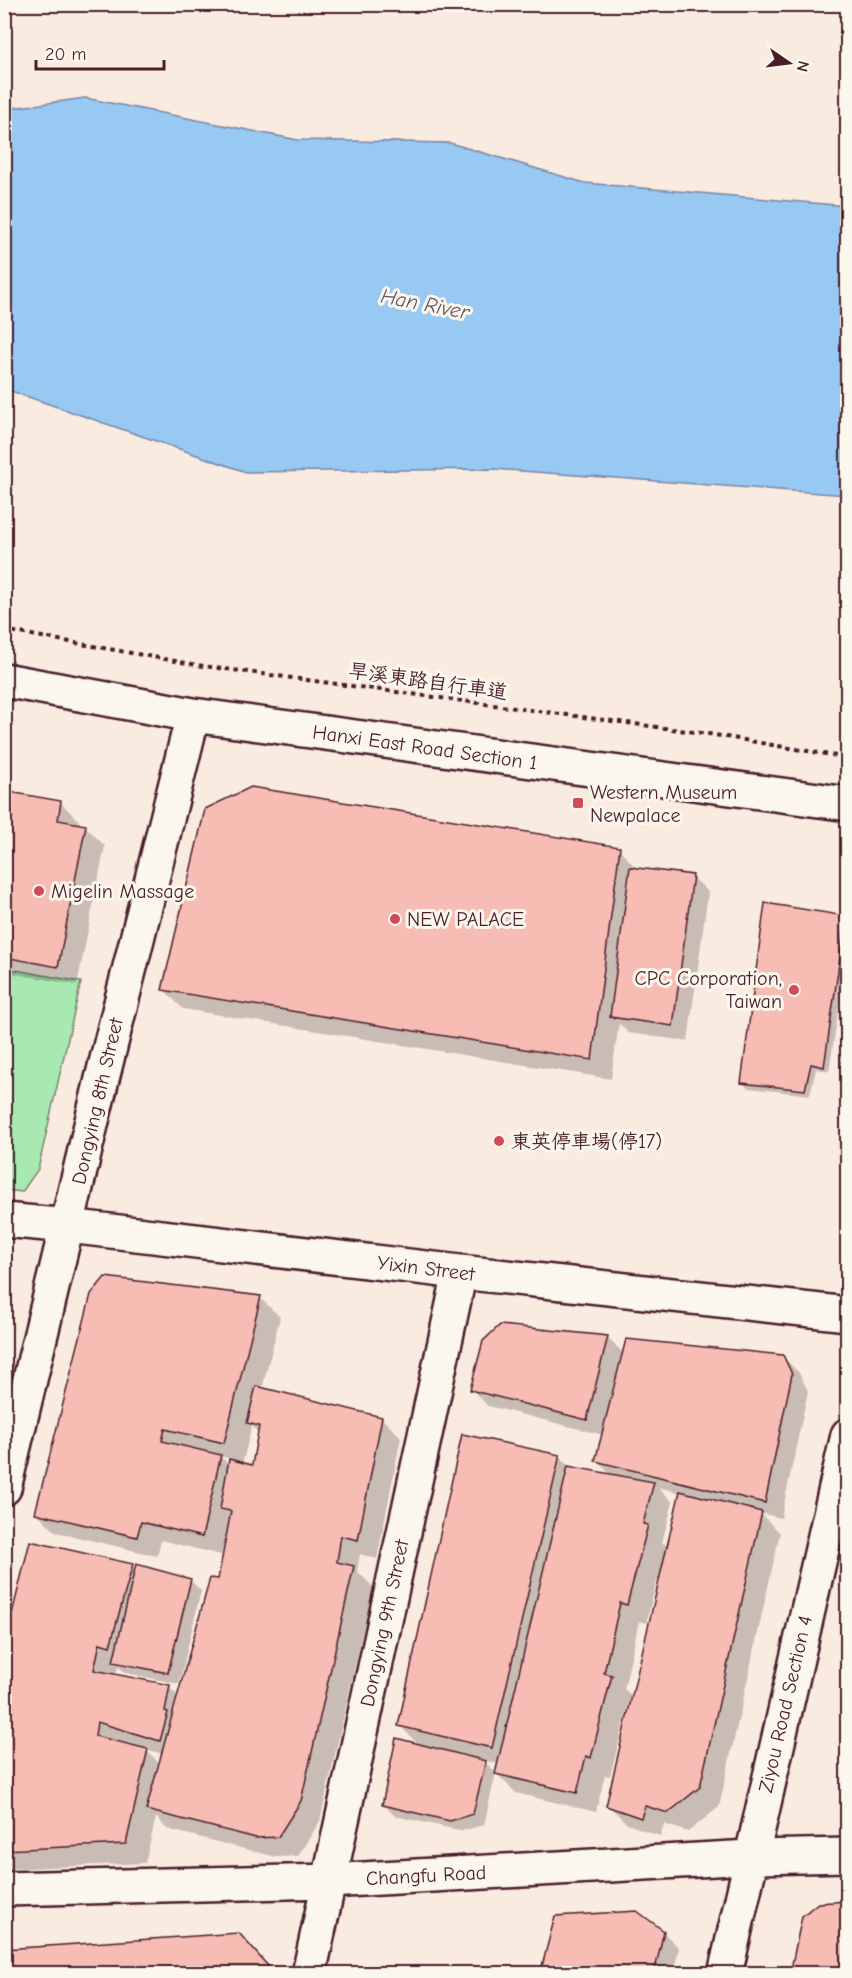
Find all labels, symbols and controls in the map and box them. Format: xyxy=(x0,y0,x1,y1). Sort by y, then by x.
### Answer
scale bar xyxy=(36,33,164,71)
north arrow xyxy=(759,33,819,93)
text: 20 m xyxy=(45,44,86,65)
text: N xyxy=(793,59,813,74)
water label: Han River xyxy=(379,284,473,325)
street label: 旱溪東路自行車道 xyxy=(347,659,509,704)
street label: Hanxi East Road Section 1 xyxy=(311,720,539,775)
place label: Western Museum Newpalace xyxy=(590,781,737,827)
marker: Western Museum Newpalace xyxy=(571,796,585,810)
place label: Migelin Massage xyxy=(51,880,194,903)
marker: Migelin Massage xyxy=(32,884,46,898)
place label: NEW PALACE xyxy=(407,908,524,931)
marker: NEW PALACE xyxy=(388,912,402,926)
place label: CPC Corporation, Taiwan xyxy=(635,967,782,1013)
marker: CPC Corporation, Taiwan xyxy=(787,983,801,997)
street label: Dongying 8th Street xyxy=(67,1014,128,1187)
place label: 東英停車場(停17) xyxy=(511,1130,662,1153)
marker: 東英停車場(停17) xyxy=(492,1134,506,1148)
street label: Yixin Street xyxy=(376,1251,477,1286)
street label: Dongying 9th Street xyxy=(356,1536,414,1709)
street label: Ziyou Road Section 4 xyxy=(754,1613,817,1795)
street label: Changfu Road xyxy=(365,1861,487,1890)

